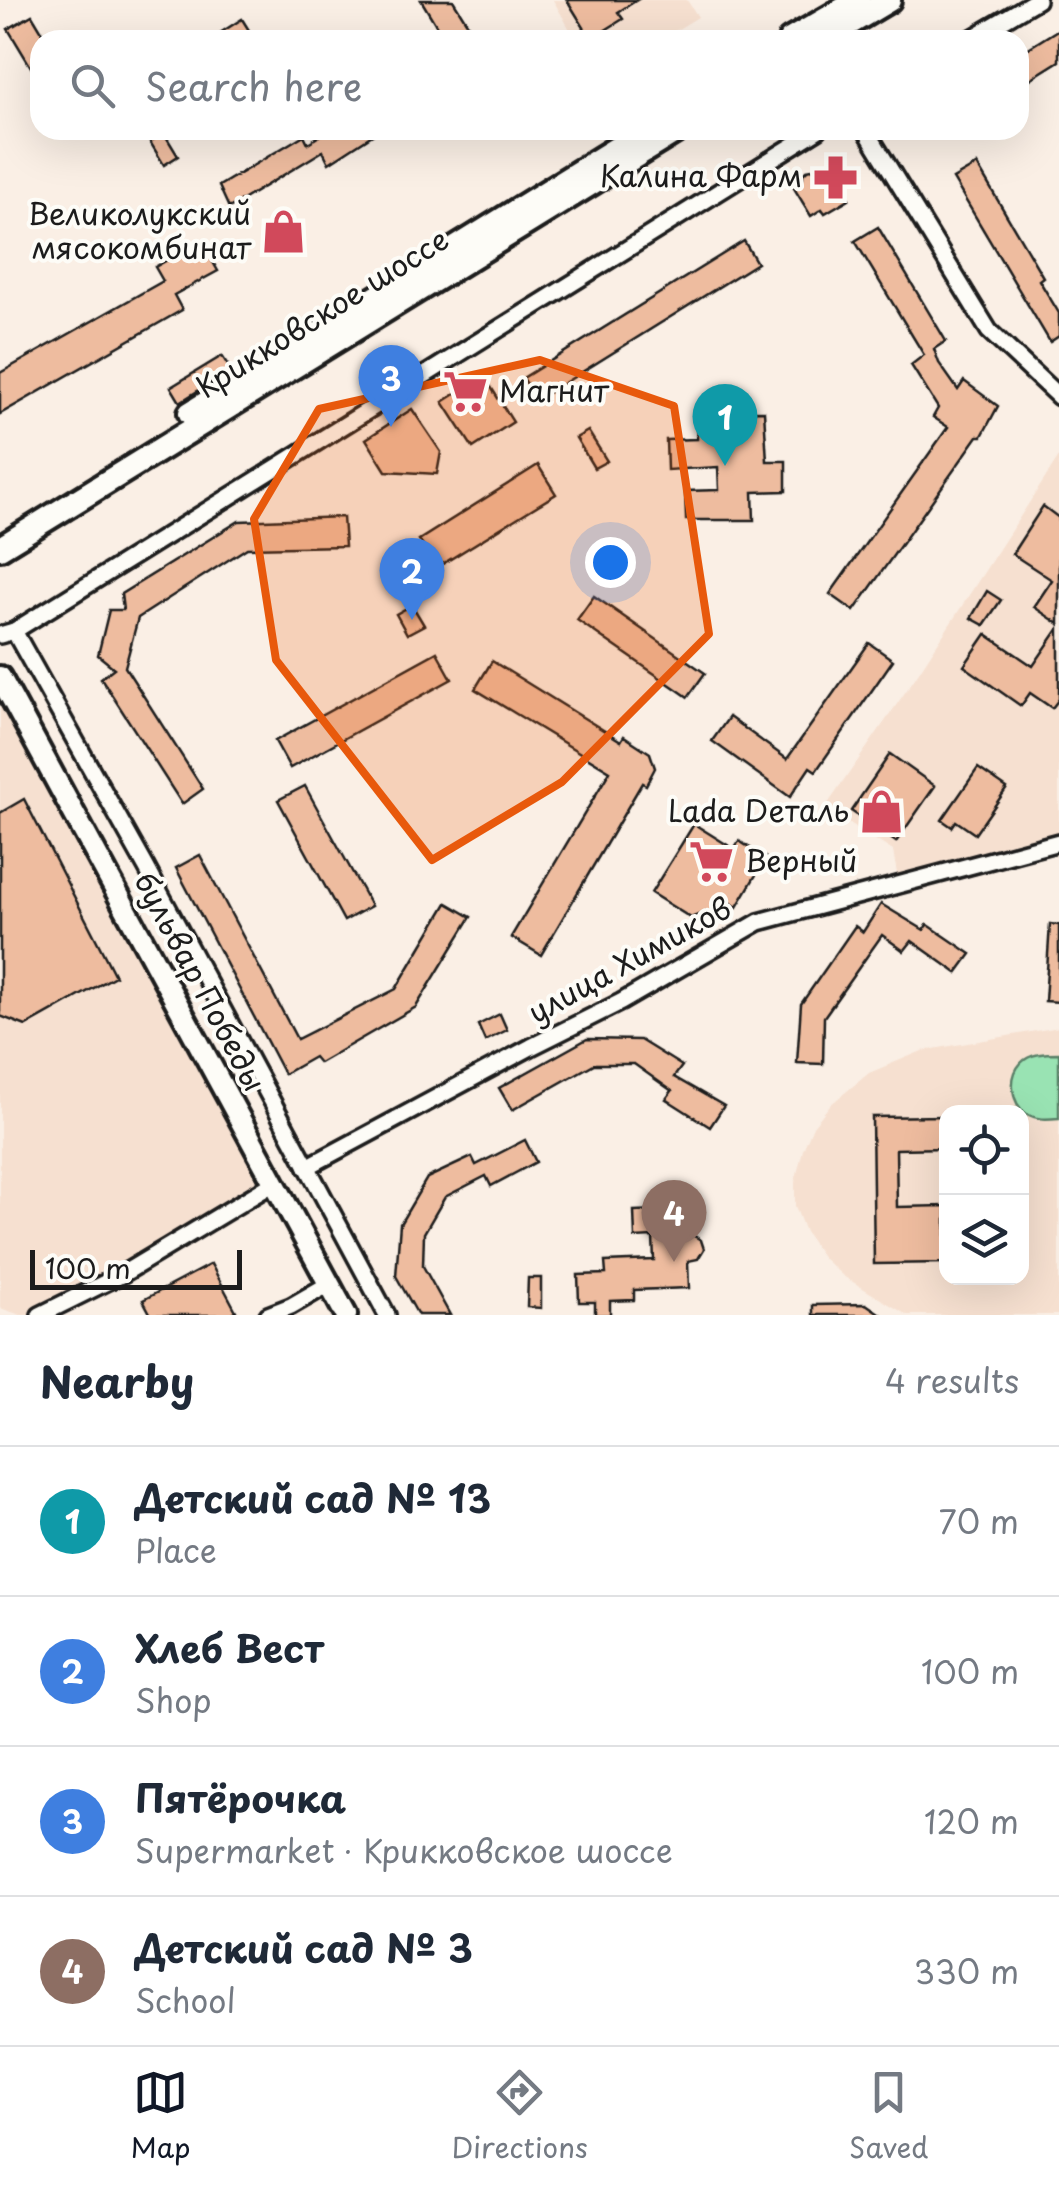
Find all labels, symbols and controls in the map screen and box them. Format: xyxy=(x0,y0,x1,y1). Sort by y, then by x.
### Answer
search box xyxy=(30,30,1029,140)
text: Search here xyxy=(145,57,362,114)
icon: search xyxy=(65,58,120,113)
place label: Калина Фарм xyxy=(600,152,802,197)
pharmacy icon: Калина Фарм xyxy=(811,153,859,201)
place label: Великолукский мясокомбинат xyxy=(28,190,252,269)
shop icon: Великолукский мясокомбинат xyxy=(260,208,308,256)
street label: Крикковское шоссе xyxy=(187,216,457,408)
pin: 3 xyxy=(358,344,424,427)
place label: Магнит xyxy=(499,367,610,412)
supermarket icon: Магнит xyxy=(442,368,490,416)
pin: 1 xyxy=(692,384,758,466)
your location xyxy=(585,537,636,588)
pin: 2 xyxy=(380,538,444,620)
place label: Lada Dеталь xyxy=(668,787,849,832)
shop icon: Lada Dеталь xyxy=(858,788,906,836)
place label: Верный xyxy=(745,837,857,882)
supermarket icon: Верный xyxy=(688,838,736,886)
street label: бульвар Победы xyxy=(124,863,278,1099)
street label: улица Химиков xyxy=(519,884,739,1033)
map controls xyxy=(939,1105,1029,1285)
button: locate xyxy=(939,1105,1029,1195)
pin: 4 xyxy=(642,1180,706,1262)
button: layers xyxy=(939,1195,1029,1285)
scale bar xyxy=(30,1245,242,1290)
text: 100 m xyxy=(45,1246,131,1289)
text: Nearby xyxy=(40,1349,194,1412)
text: 4 results xyxy=(885,1356,1019,1404)
text: Детский сад № 13 xyxy=(135,1469,491,1526)
text: 1 xyxy=(65,1497,80,1545)
text: 70 m xyxy=(939,1497,1019,1545)
text: Place xyxy=(135,1526,217,1574)
text: Хлеб Вест xyxy=(135,1619,324,1676)
text: 2 xyxy=(61,1647,84,1695)
text: 100 m xyxy=(921,1647,1019,1695)
text: Shop xyxy=(135,1676,212,1724)
text: Пятёрочка xyxy=(135,1769,346,1826)
text: 3 xyxy=(62,1797,83,1845)
text: 120 m xyxy=(924,1797,1019,1845)
text: Supermarket · Крикковское шоссе xyxy=(135,1826,673,1874)
text: Детский сад № 3 xyxy=(135,1919,473,1976)
text: 4 xyxy=(62,1947,83,1995)
text: 330 m xyxy=(914,1947,1019,1995)
text: School xyxy=(135,1976,236,2024)
tab: Map xyxy=(131,2065,190,2168)
tab: Directions xyxy=(452,2065,588,2168)
tab: Saved xyxy=(849,2065,928,2168)

